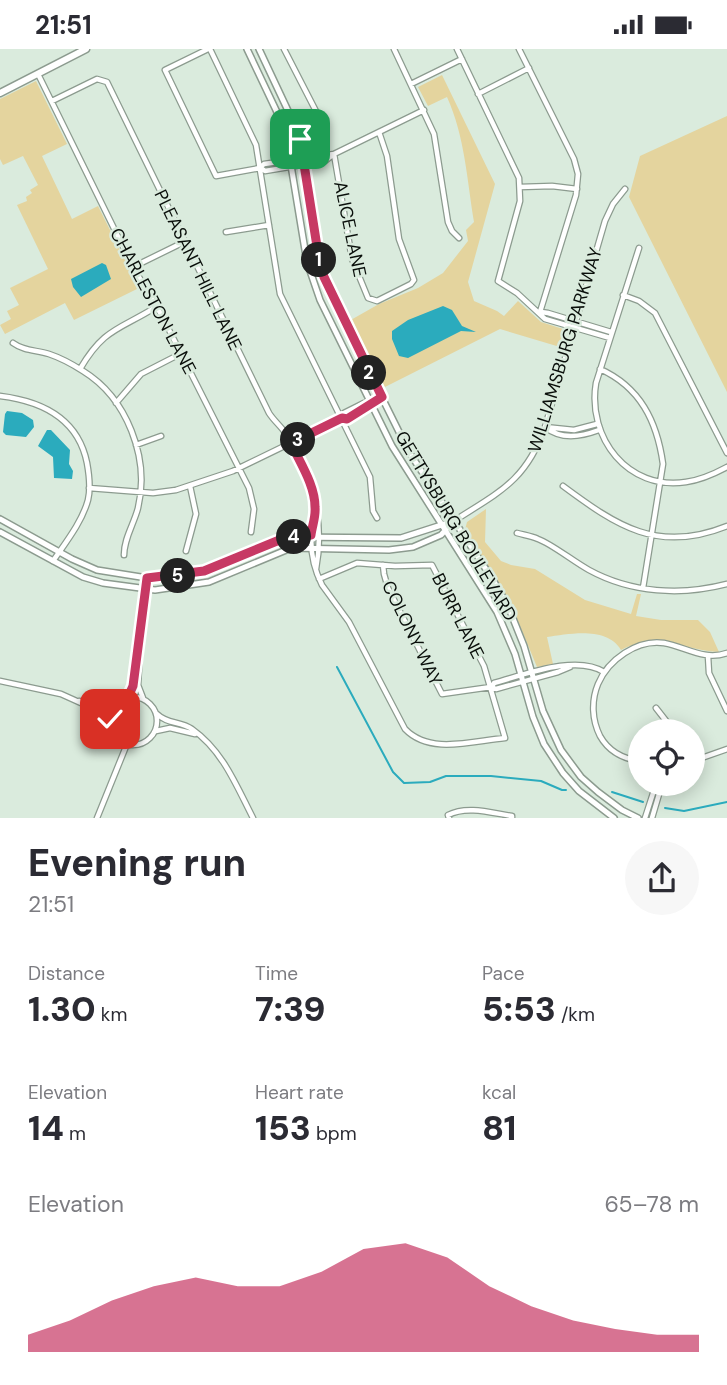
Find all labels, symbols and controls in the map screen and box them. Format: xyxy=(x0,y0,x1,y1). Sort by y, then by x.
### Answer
text: 21:51 xyxy=(35,8,92,42)
pin xyxy=(270,109,330,169)
icon: arrive xyxy=(281,120,319,158)
street label: ALICE LANE xyxy=(328,179,372,279)
street label: PLEASANT HILL LANE xyxy=(149,186,247,354)
street label: CHARLESTON LANE xyxy=(104,224,202,378)
pin: 1 xyxy=(302,243,336,277)
street label: WILLIAMSBURG PARKWAY xyxy=(522,244,608,456)
text: 1 xyxy=(315,247,322,272)
pin: 2 xyxy=(352,355,386,391)
text: 2 xyxy=(363,360,374,385)
pin: 3 xyxy=(280,423,316,457)
text: 3 xyxy=(292,427,303,452)
street label: GETTYSBURG BOULEVARD xyxy=(390,427,522,625)
pin: 4 xyxy=(276,519,312,554)
text: 4 xyxy=(287,524,300,549)
pin: 5 xyxy=(160,559,196,593)
text: 5 xyxy=(172,563,183,588)
street label: BURR LANE xyxy=(426,569,490,663)
street label: COLONY WAY xyxy=(376,577,448,690)
pin xyxy=(80,689,140,749)
icon: check xyxy=(91,700,129,738)
map controls xyxy=(628,719,705,796)
button: locate xyxy=(628,719,705,796)
text: Evening run xyxy=(28,838,246,888)
button: share xyxy=(625,841,699,915)
text: 21:51 xyxy=(28,889,74,919)
text: Distance xyxy=(28,961,105,986)
text: Time xyxy=(255,961,298,986)
text: Pace xyxy=(482,961,525,986)
text: 1.30 xyxy=(28,986,96,1032)
text: 7:39 xyxy=(255,986,325,1032)
text: 5:53 xyxy=(482,986,556,1032)
text: km xyxy=(96,1002,127,1027)
text: /km xyxy=(556,1002,595,1027)
text: Elevation xyxy=(28,1080,107,1105)
text: Heart rate xyxy=(255,1080,344,1105)
text: kcal xyxy=(482,1080,516,1105)
text: 14 xyxy=(28,1105,64,1151)
text: 153 xyxy=(255,1105,311,1151)
text: 81 xyxy=(482,1105,516,1151)
text: m xyxy=(64,1121,86,1146)
text: bpm xyxy=(311,1121,357,1146)
text: Elevation xyxy=(28,1189,124,1219)
text: 65–78 m xyxy=(604,1189,699,1219)

